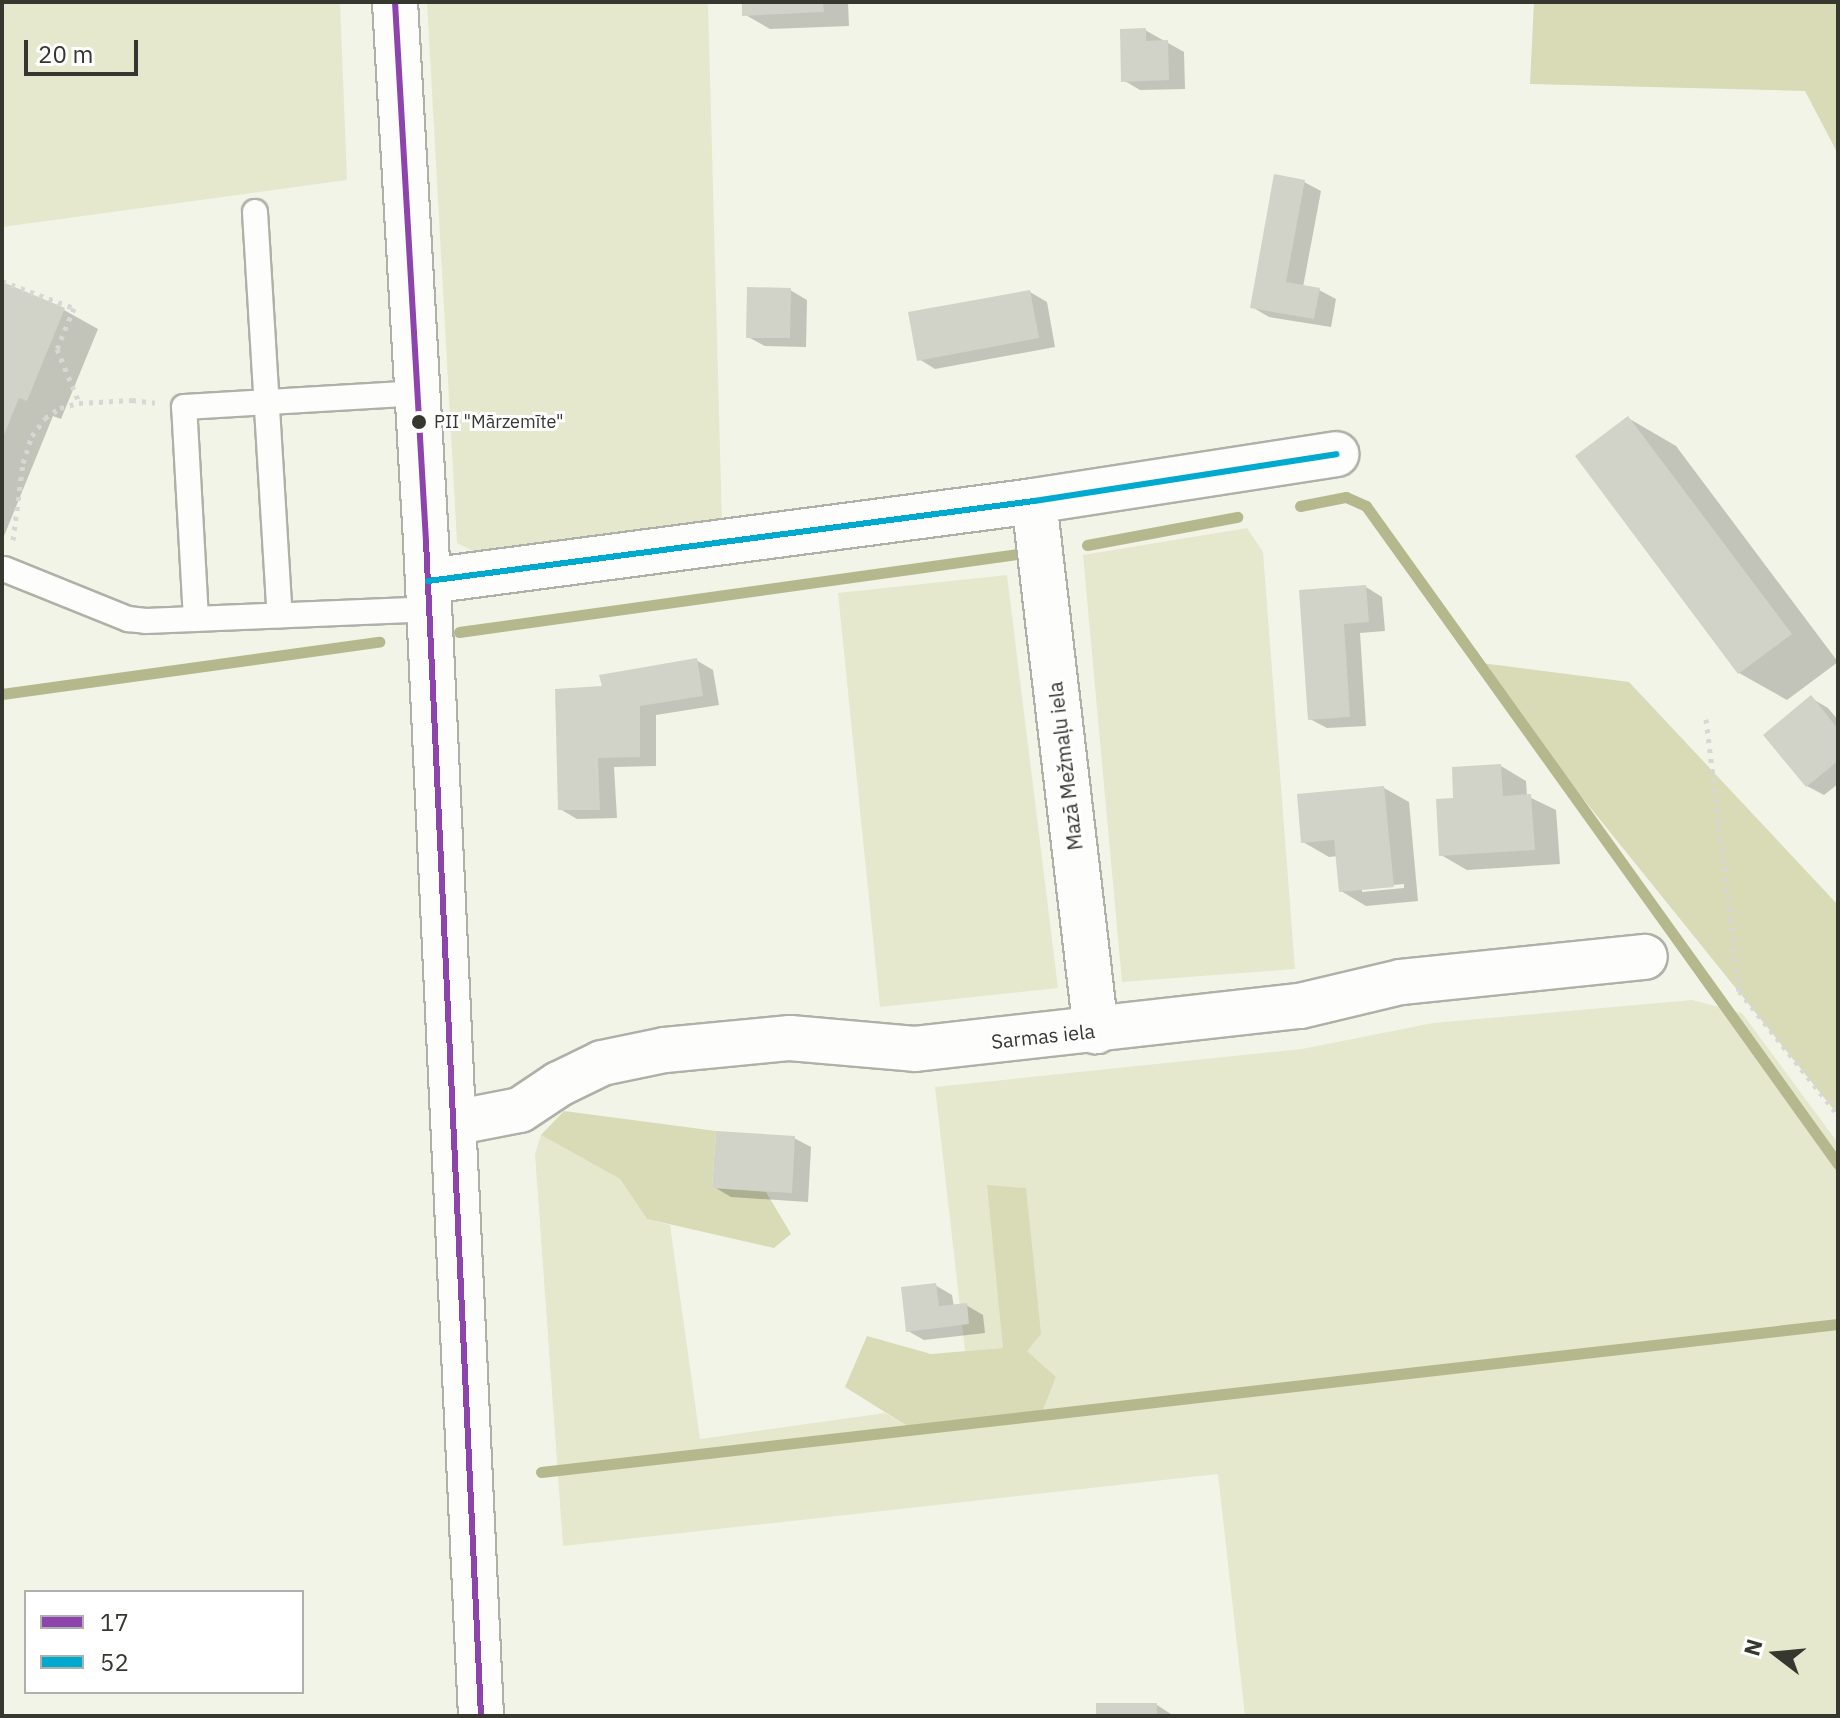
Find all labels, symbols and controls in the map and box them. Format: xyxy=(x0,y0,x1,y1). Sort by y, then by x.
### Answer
scale bar xyxy=(28,24,142,74)
text: 20 m xyxy=(38,38,93,70)
place label: PII "Mārzemīte" xyxy=(434,411,564,433)
marker: PII "Mārzemīte" xyxy=(411,414,427,430)
street label: Mazā Mežmaļu iela xyxy=(1043,680,1087,852)
street label: Sarmas iela xyxy=(990,1019,1096,1053)
legend xyxy=(24,1590,304,1694)
text: 17 xyxy=(100,1606,129,1638)
north arrow xyxy=(1736,1614,1816,1694)
text: N xyxy=(1736,1636,1769,1659)
text: 52 xyxy=(100,1646,129,1678)

